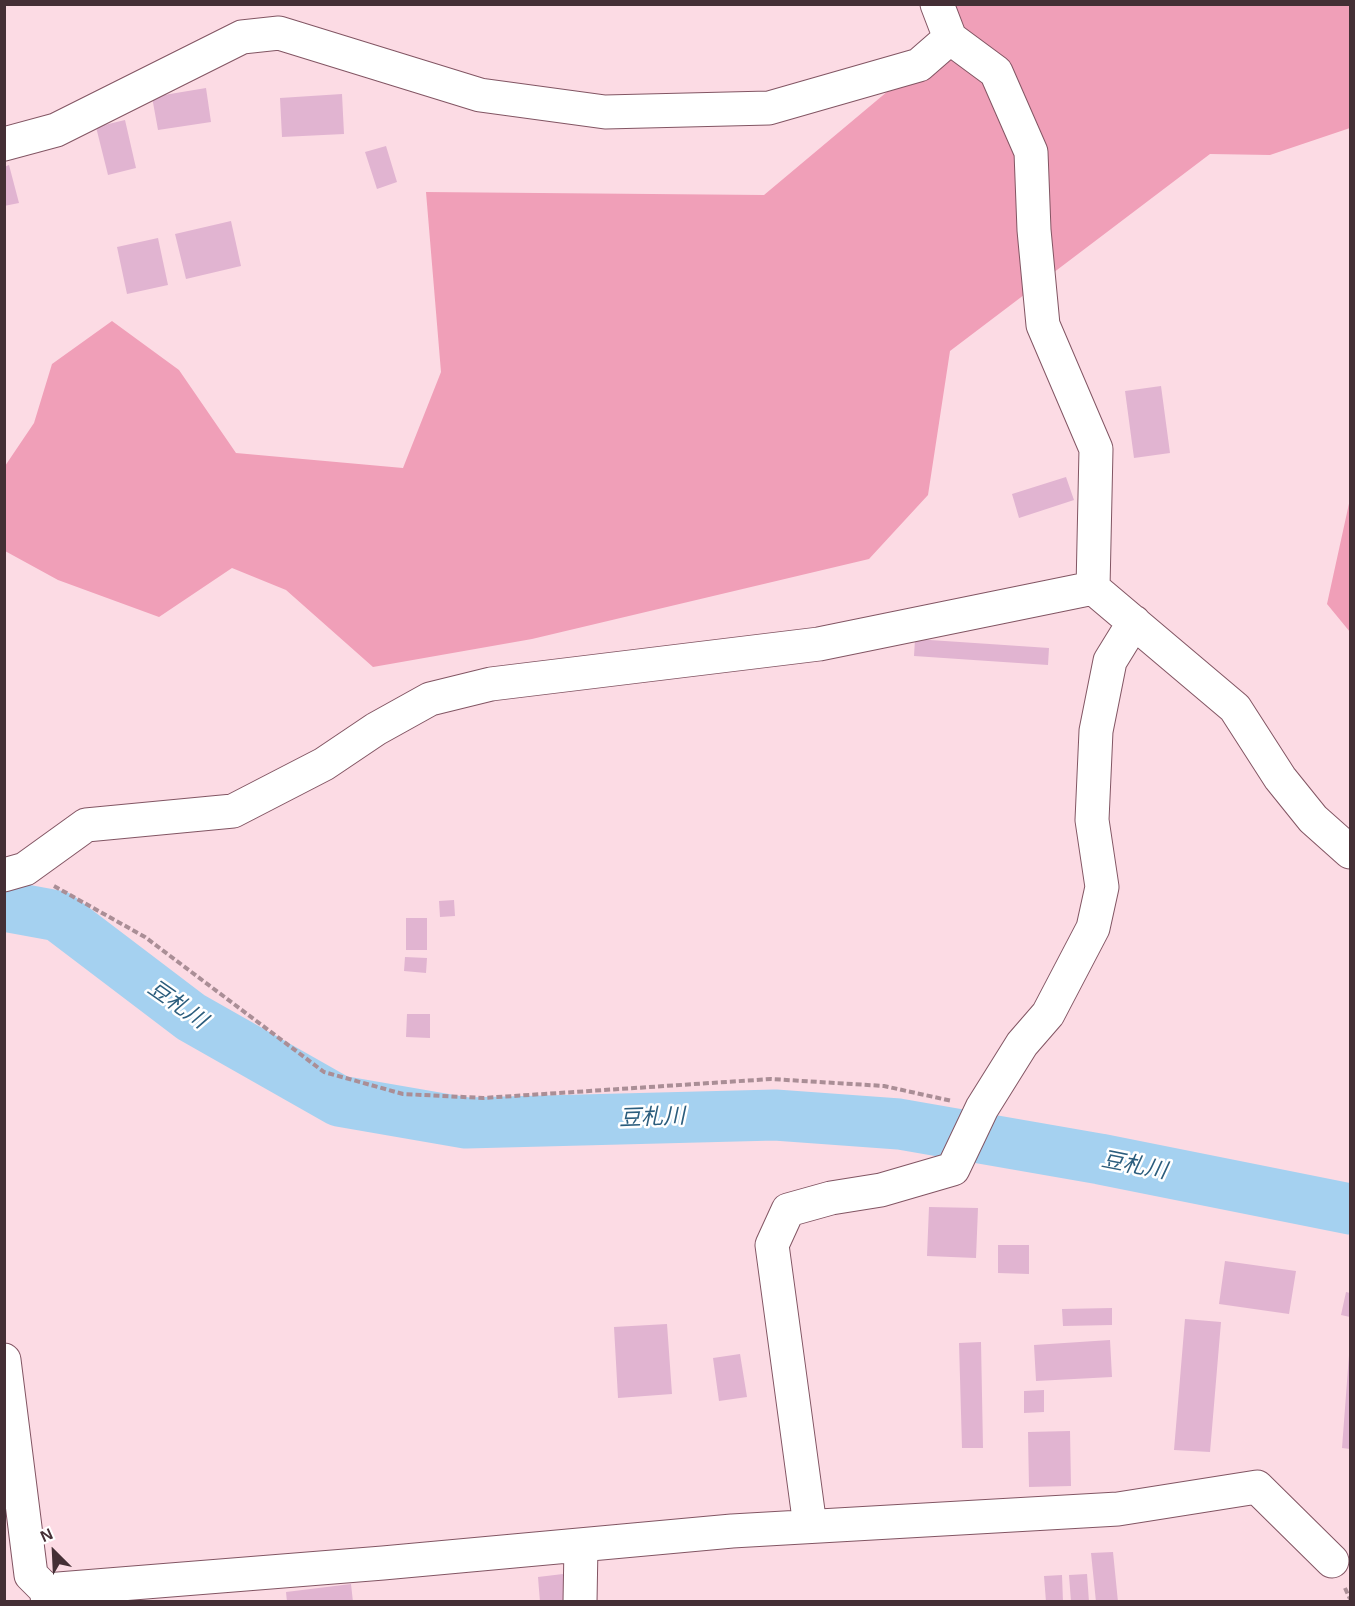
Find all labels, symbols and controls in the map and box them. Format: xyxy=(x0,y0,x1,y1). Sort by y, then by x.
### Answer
water label: 豆札川 xyxy=(142,975,212,1035)
water label: 豆札川 xyxy=(619,1104,685,1132)
water label: 豆札川 xyxy=(1099,1147,1169,1185)
north arrow xyxy=(24,1522,84,1582)
text: N xyxy=(38,1525,55,1545)

